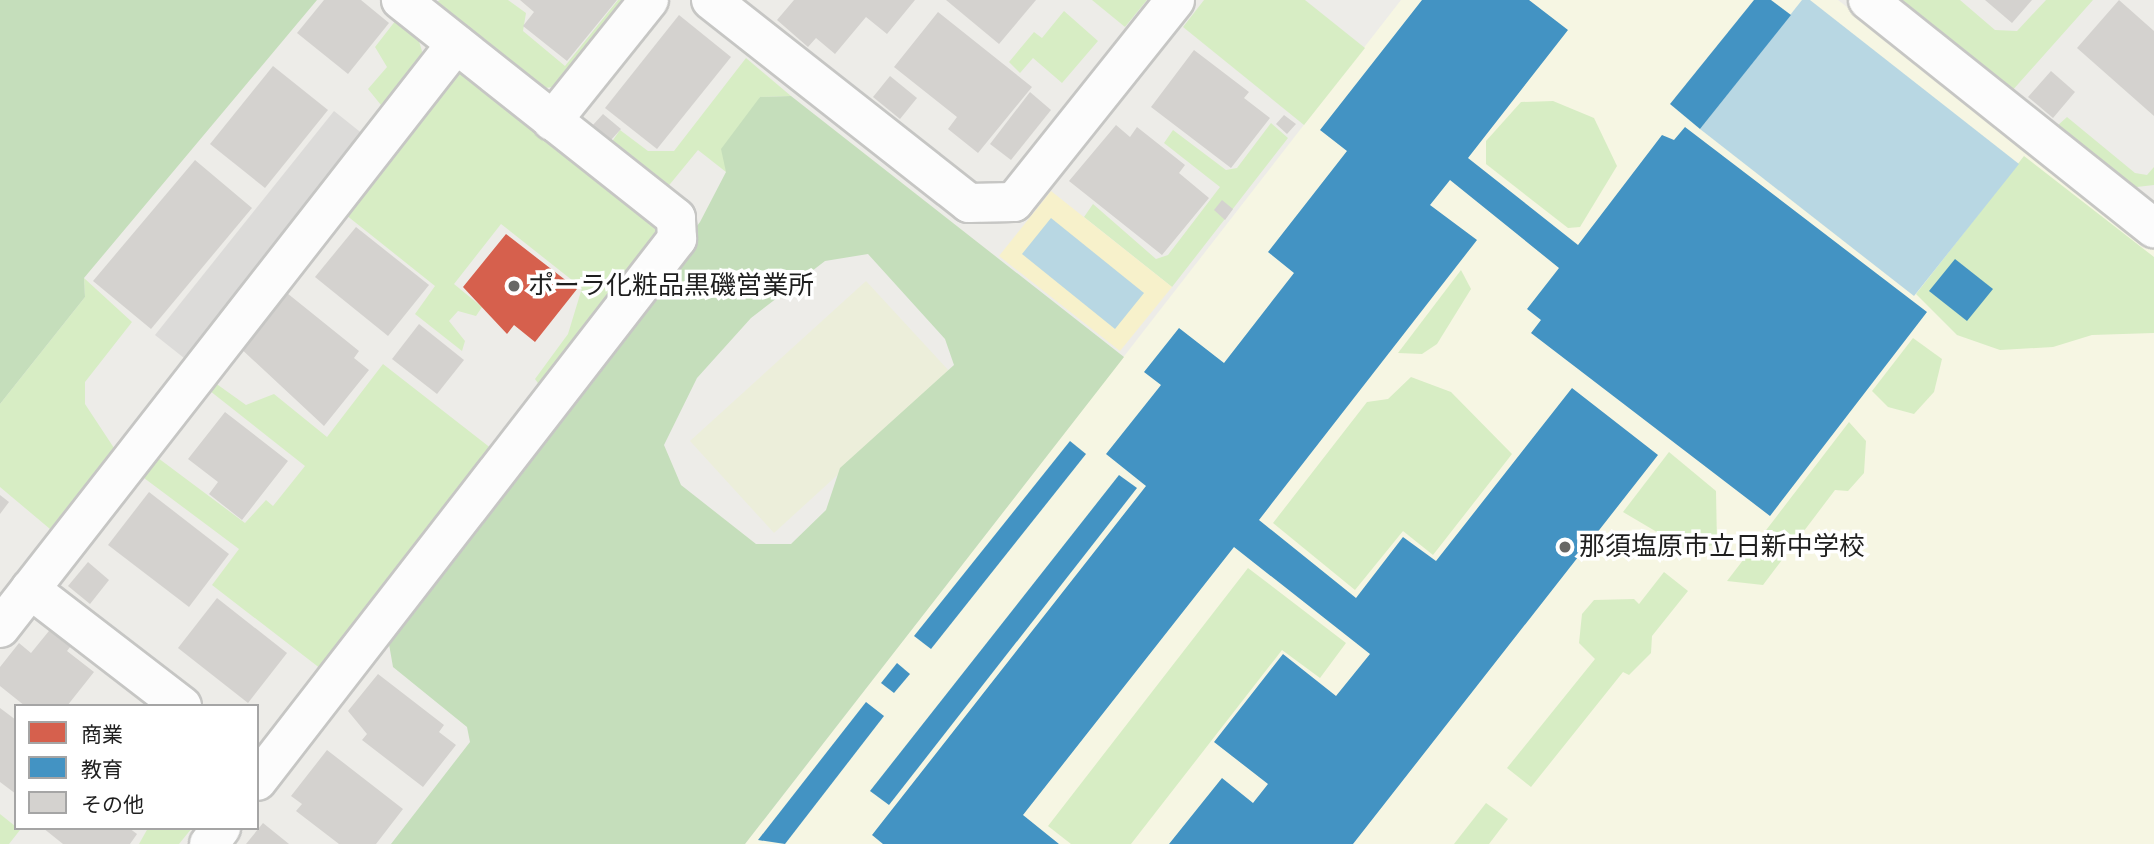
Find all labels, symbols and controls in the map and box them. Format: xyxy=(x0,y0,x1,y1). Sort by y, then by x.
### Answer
place label: ポーラ化粧品黒磯営業所 xyxy=(528,270,814,302)
marker: ポーラ化粧品黒磯営業所 xyxy=(506,278,522,294)
place label: 那須塩原市立日新中学校 xyxy=(1579,531,1865,563)
marker: 那須塩原市立日新中学校 xyxy=(1557,539,1573,555)
legend xyxy=(14,704,259,830)
text: 商業 xyxy=(81,722,123,747)
text: 教育 xyxy=(81,757,123,782)
text: その他 xyxy=(81,792,144,817)

